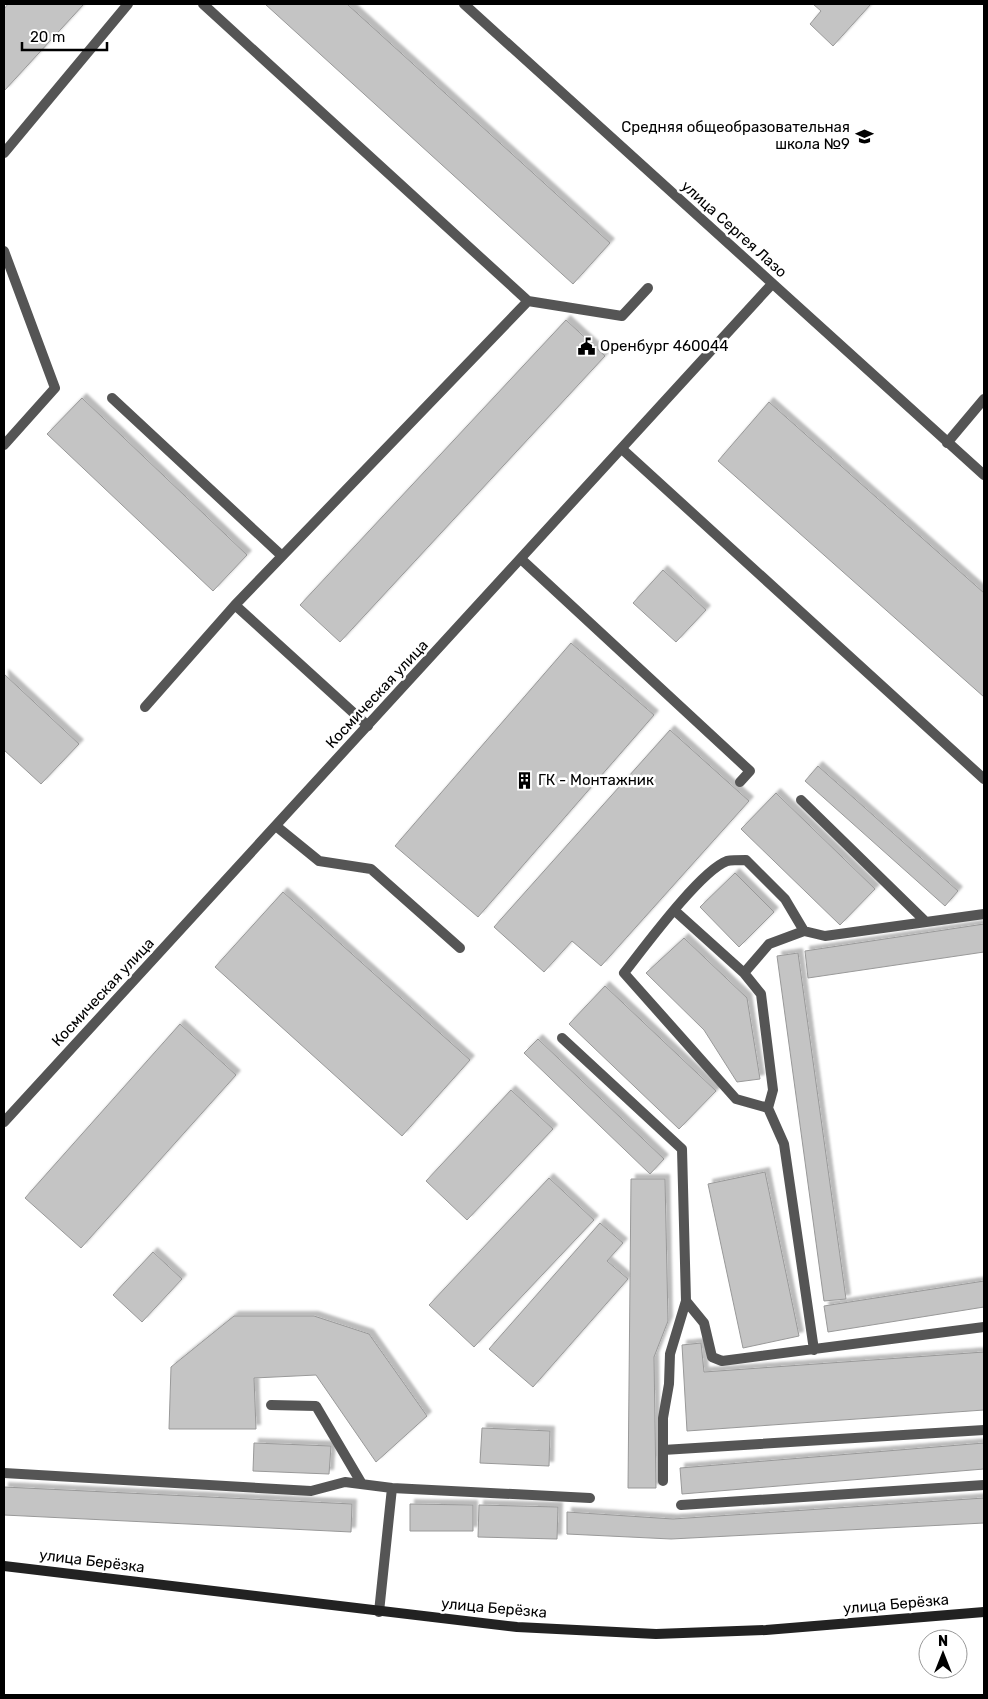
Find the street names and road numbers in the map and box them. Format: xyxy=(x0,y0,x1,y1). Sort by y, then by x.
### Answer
street label: улица Сергея Лазо xyxy=(678,177,790,281)
street label: Космическая улица xyxy=(322,636,432,752)
street label: Космическая улица xyxy=(48,934,158,1050)
street label: улица Берёзка xyxy=(38,1546,146,1576)
street label: улица Берёзка xyxy=(842,1590,950,1618)
street label: улица Берёзка xyxy=(440,1594,548,1622)

